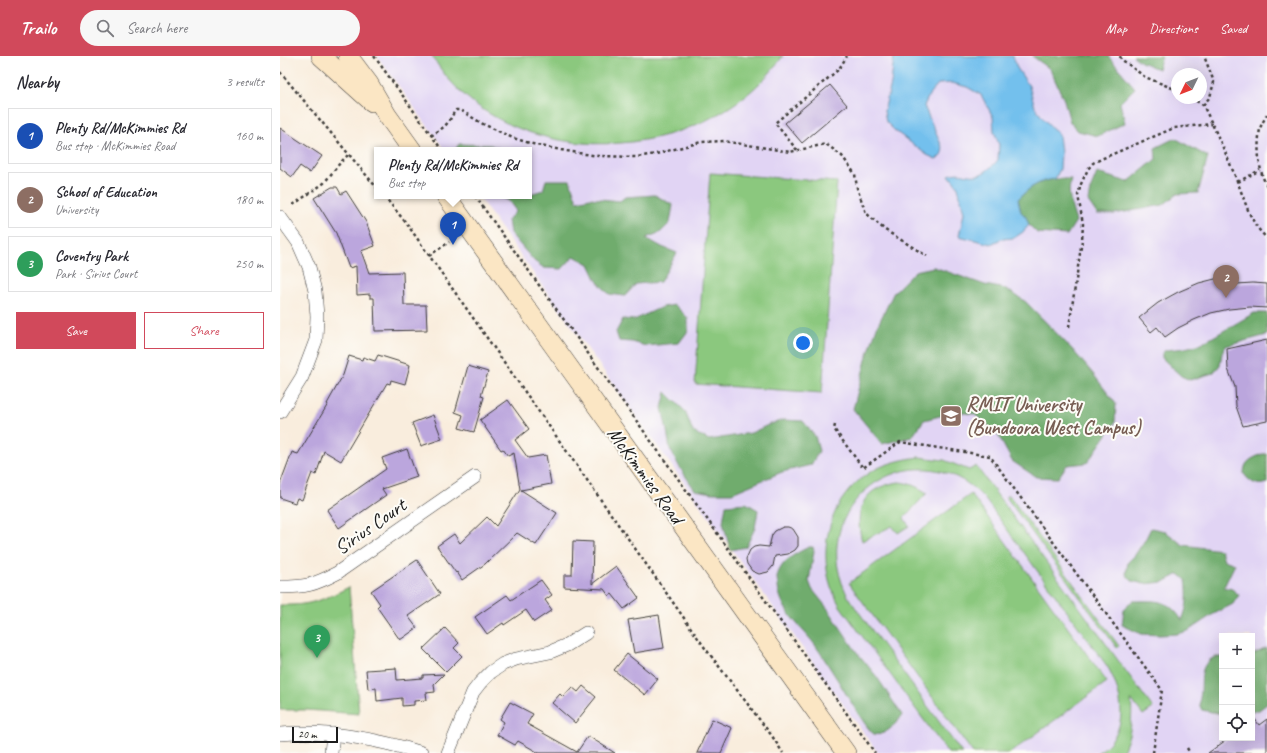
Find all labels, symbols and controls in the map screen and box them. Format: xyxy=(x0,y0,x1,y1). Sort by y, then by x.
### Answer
search box xyxy=(80,10,360,46)
text: Trailo xyxy=(20,16,56,40)
icon: search xyxy=(94,17,116,39)
text: Search here xyxy=(126,19,188,38)
text: Map xyxy=(1106,20,1127,37)
text: Directions xyxy=(1149,20,1198,37)
text: Saved xyxy=(1220,20,1247,37)
north arrow xyxy=(1171,68,1207,104)
text: Nearby xyxy=(16,72,59,93)
text: 3 results xyxy=(226,74,264,90)
text: Plenty Rd/McKimmies Rd xyxy=(55,119,185,138)
text: 1 xyxy=(27,128,33,144)
text: 160 m xyxy=(235,128,263,144)
text: Bus stop · McKimmies Road xyxy=(55,138,175,154)
popup xyxy=(374,147,532,199)
text: Plenty Rd/McKimmies Rd xyxy=(388,156,518,175)
text: Bus stop xyxy=(388,175,425,191)
text: School of Education xyxy=(55,183,157,202)
text: 2 xyxy=(27,192,33,208)
text: 180 m xyxy=(235,192,263,208)
text: University xyxy=(55,202,98,218)
pin: 1 xyxy=(440,212,466,245)
text: Coventry Park xyxy=(55,247,128,266)
text: 3 xyxy=(27,256,33,272)
text: 250 m xyxy=(235,256,263,272)
pin: 2 xyxy=(1213,265,1239,298)
text: Park · Sirius Court xyxy=(55,266,137,282)
button: Save xyxy=(16,312,136,349)
button: Share xyxy=(144,312,264,349)
your location xyxy=(793,333,813,353)
place label: RMIT University (Bundoora West Campus) xyxy=(966,392,1142,440)
school or university icon: RMIT University (Bundoora West Campus) xyxy=(938,403,964,429)
street label: McKimmies Road xyxy=(602,422,691,531)
street label: Sirius Court xyxy=(330,491,413,560)
pin: 3 xyxy=(304,625,330,658)
map controls xyxy=(1219,633,1255,741)
button: + xyxy=(1219,633,1255,669)
button: − xyxy=(1219,669,1255,705)
button: locate xyxy=(1219,705,1255,741)
scale bar xyxy=(292,725,338,744)
text: 20 m xyxy=(298,727,317,741)

